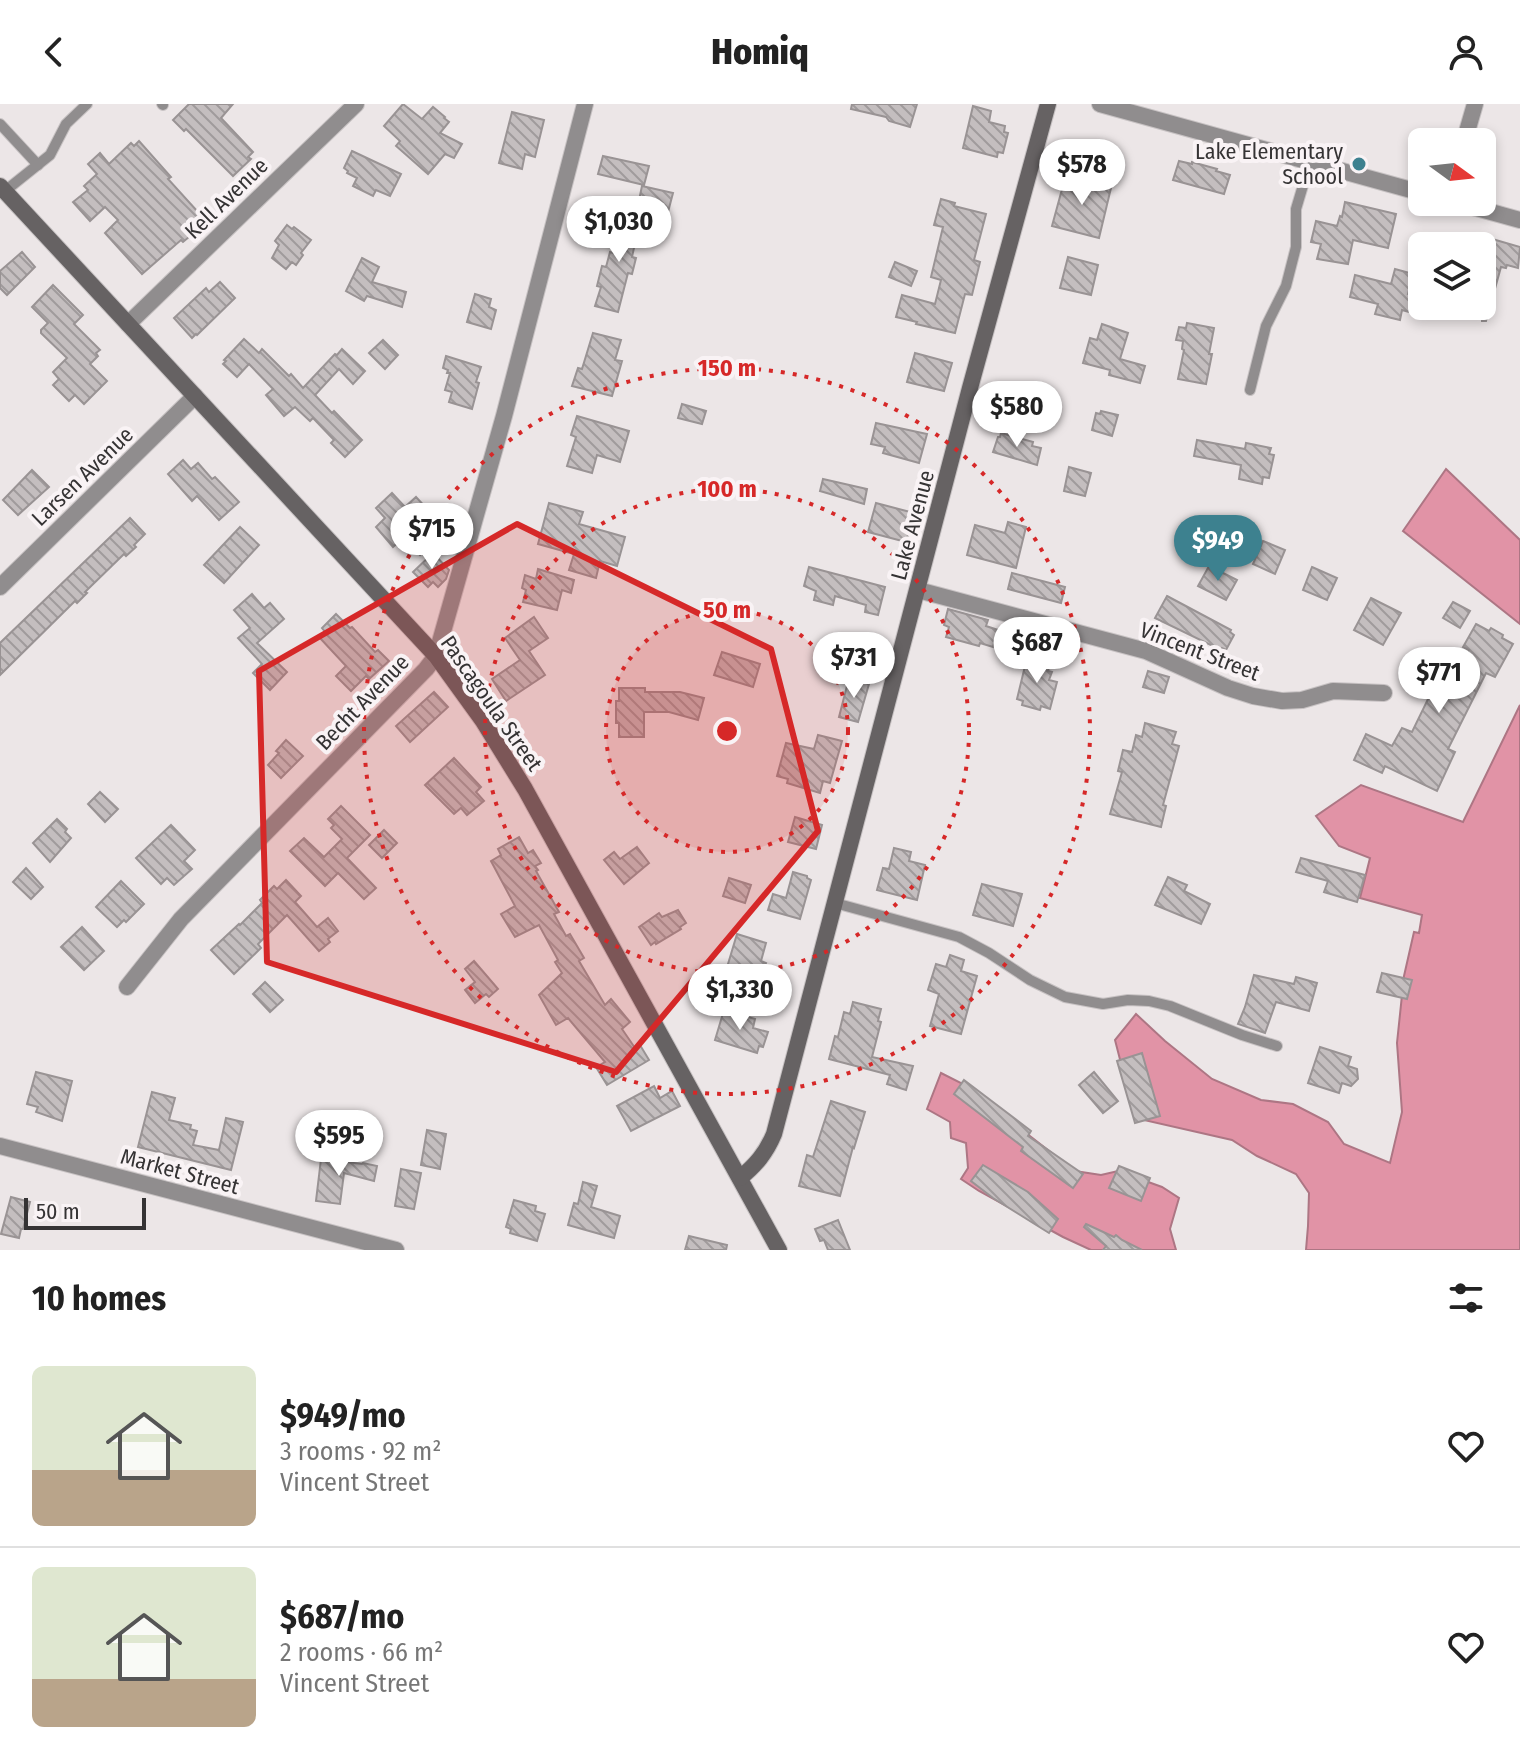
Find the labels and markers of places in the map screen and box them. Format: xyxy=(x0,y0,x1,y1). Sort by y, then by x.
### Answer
place label: Lake Elementary School xyxy=(1195,138,1343,190)
pin: $578 xyxy=(1035,139,1129,207)
marker: Lake Elementary School xyxy=(1350,155,1368,173)
pin: $1,030 xyxy=(554,196,684,264)
pin: $580 xyxy=(970,381,1064,449)
pin: $715 xyxy=(385,503,479,571)
pin: $949 xyxy=(1171,515,1265,583)
pin: $687 xyxy=(990,617,1084,685)
pin: $731 xyxy=(807,632,901,700)
pin: $771 xyxy=(1392,647,1486,715)
centre of rings xyxy=(713,717,741,745)
pin: $1,330 xyxy=(675,964,805,1032)
pin: $595 xyxy=(292,1110,386,1178)

